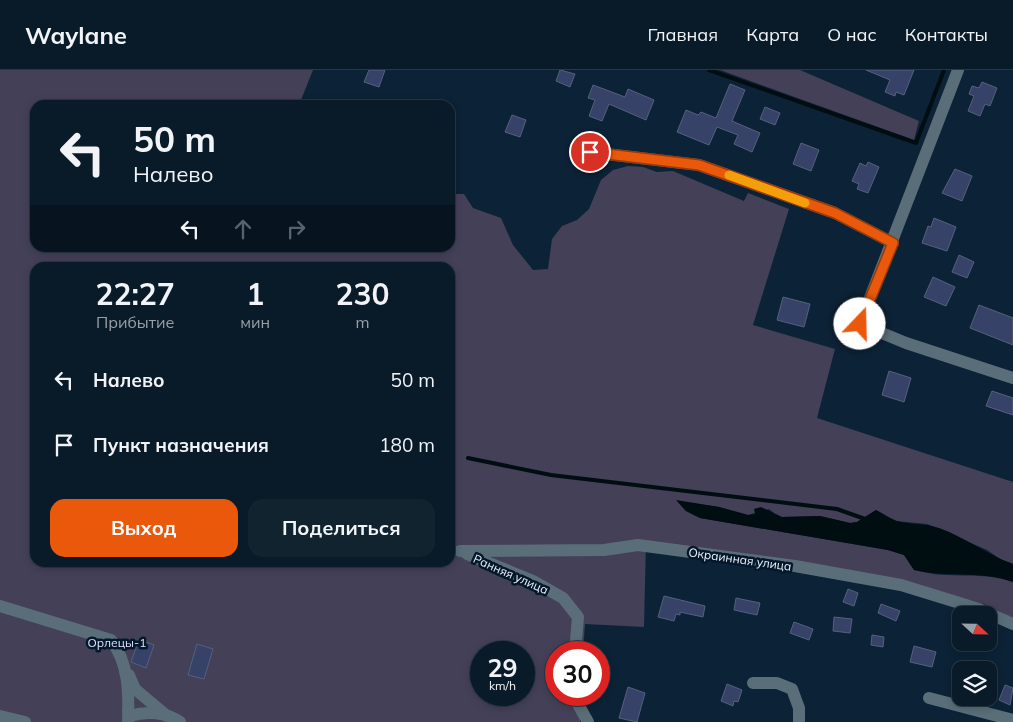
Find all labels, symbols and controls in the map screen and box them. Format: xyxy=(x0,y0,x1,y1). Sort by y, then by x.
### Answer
text: Waylane xyxy=(25,20,127,50)
text: Главная xyxy=(648,23,718,46)
text: Карта xyxy=(746,23,799,46)
text: О нас xyxy=(827,23,877,46)
text: Контакты xyxy=(905,23,988,46)
text: 50 m xyxy=(133,117,216,161)
icon: left xyxy=(50,120,115,185)
pin xyxy=(569,131,611,173)
icon: arrive xyxy=(576,138,604,166)
text: Налево xyxy=(133,160,213,188)
icon: left xyxy=(176,215,204,243)
icon: ahead xyxy=(229,215,257,243)
icon: right xyxy=(282,215,310,243)
text: 22:27 xyxy=(95,275,175,313)
text: 1 xyxy=(246,275,264,313)
text: 230 xyxy=(336,275,390,313)
position arrow xyxy=(833,297,885,349)
text: Прибытие xyxy=(96,312,174,332)
text: мин xyxy=(240,312,270,332)
text: m xyxy=(356,312,370,332)
icon: left xyxy=(50,366,78,394)
text: Налево xyxy=(93,368,165,392)
text: 50 m xyxy=(391,368,435,392)
icon: arrive xyxy=(50,431,78,459)
text: Пункт назначения xyxy=(93,433,269,457)
text: 180 m xyxy=(379,433,435,457)
button: Выход xyxy=(50,499,238,557)
button: Поделиться xyxy=(248,499,435,557)
street label: Окраинная улица xyxy=(688,544,792,574)
street label: Ранняя улица xyxy=(471,551,551,597)
north arrow xyxy=(952,606,998,651)
map controls xyxy=(952,606,997,706)
park label: Орлецы-1 xyxy=(88,635,146,650)
speed limit sign: 30 xyxy=(545,641,610,706)
text: 29 xyxy=(487,652,518,683)
button: layers xyxy=(952,661,997,706)
text: km/h xyxy=(489,678,516,693)

